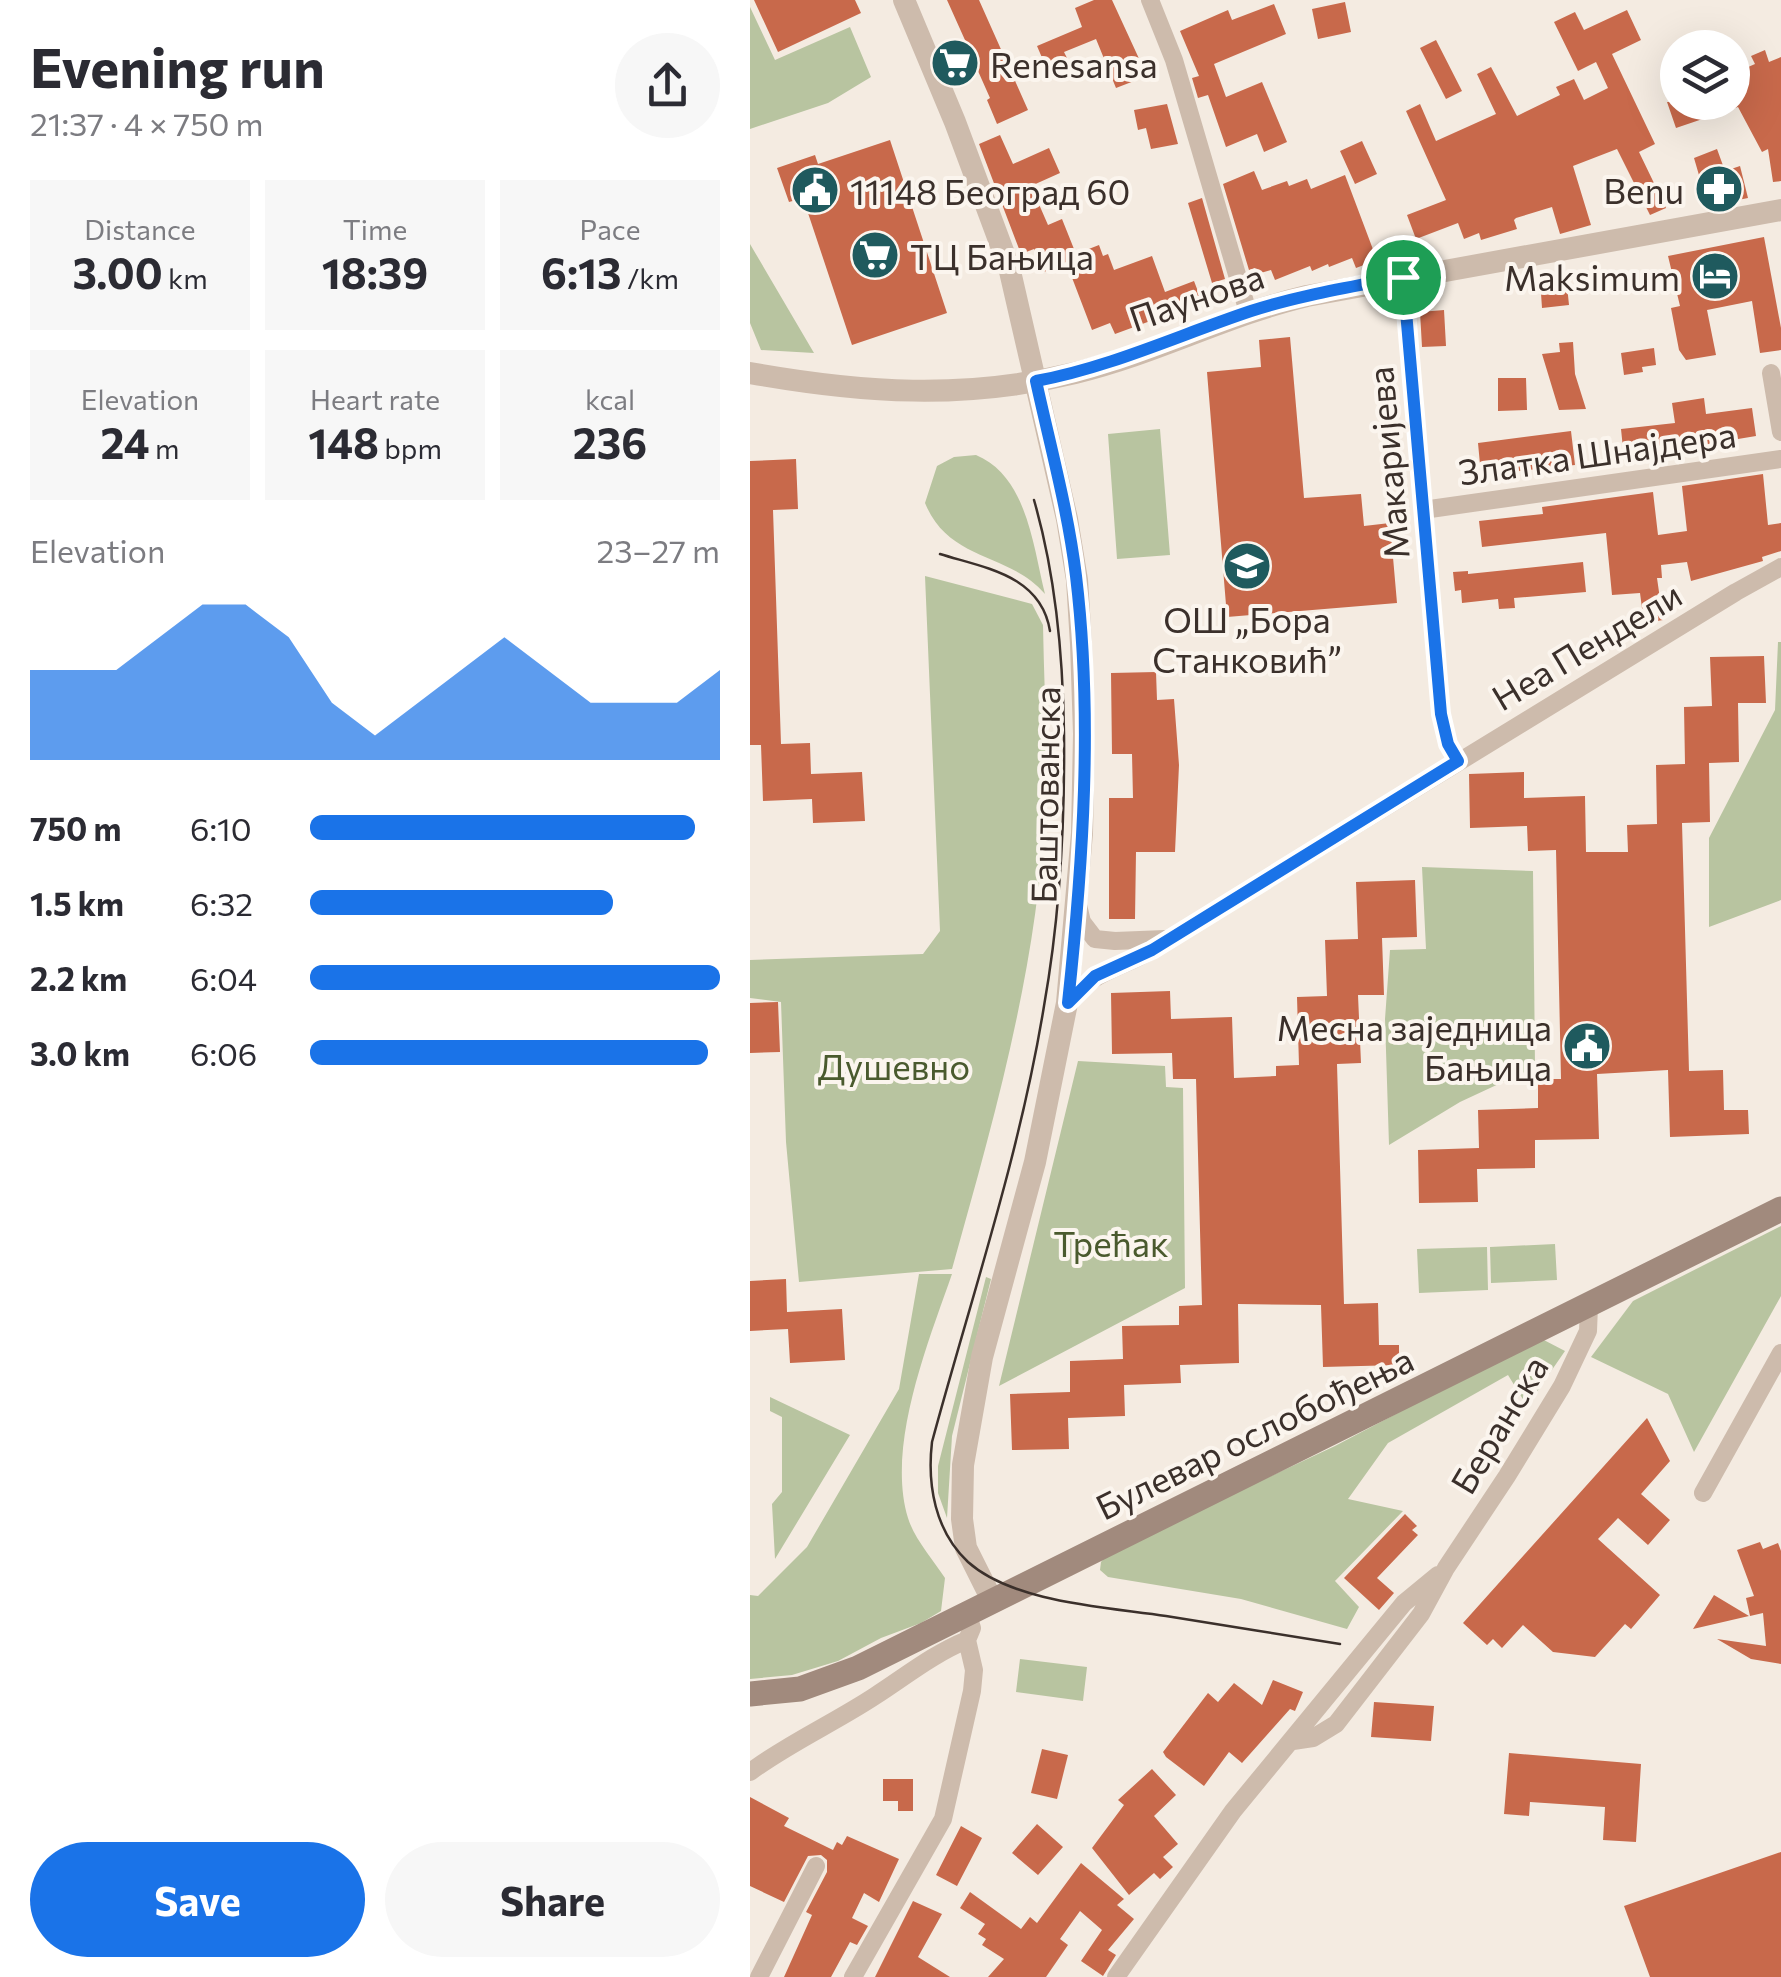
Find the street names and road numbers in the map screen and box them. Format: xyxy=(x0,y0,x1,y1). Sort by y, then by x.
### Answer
street label: Паунова xyxy=(1123,253,1269,339)
street label: Макаријева xyxy=(1357,365,1417,561)
street label: Златка Шнајдера xyxy=(1456,411,1738,493)
street label: Неа Пендели xyxy=(1484,572,1688,718)
street label: Баштованска xyxy=(1021,686,1067,904)
street label: Булевар ослобођења xyxy=(1088,1336,1420,1528)
street label: Беранска xyxy=(1440,1347,1556,1501)

